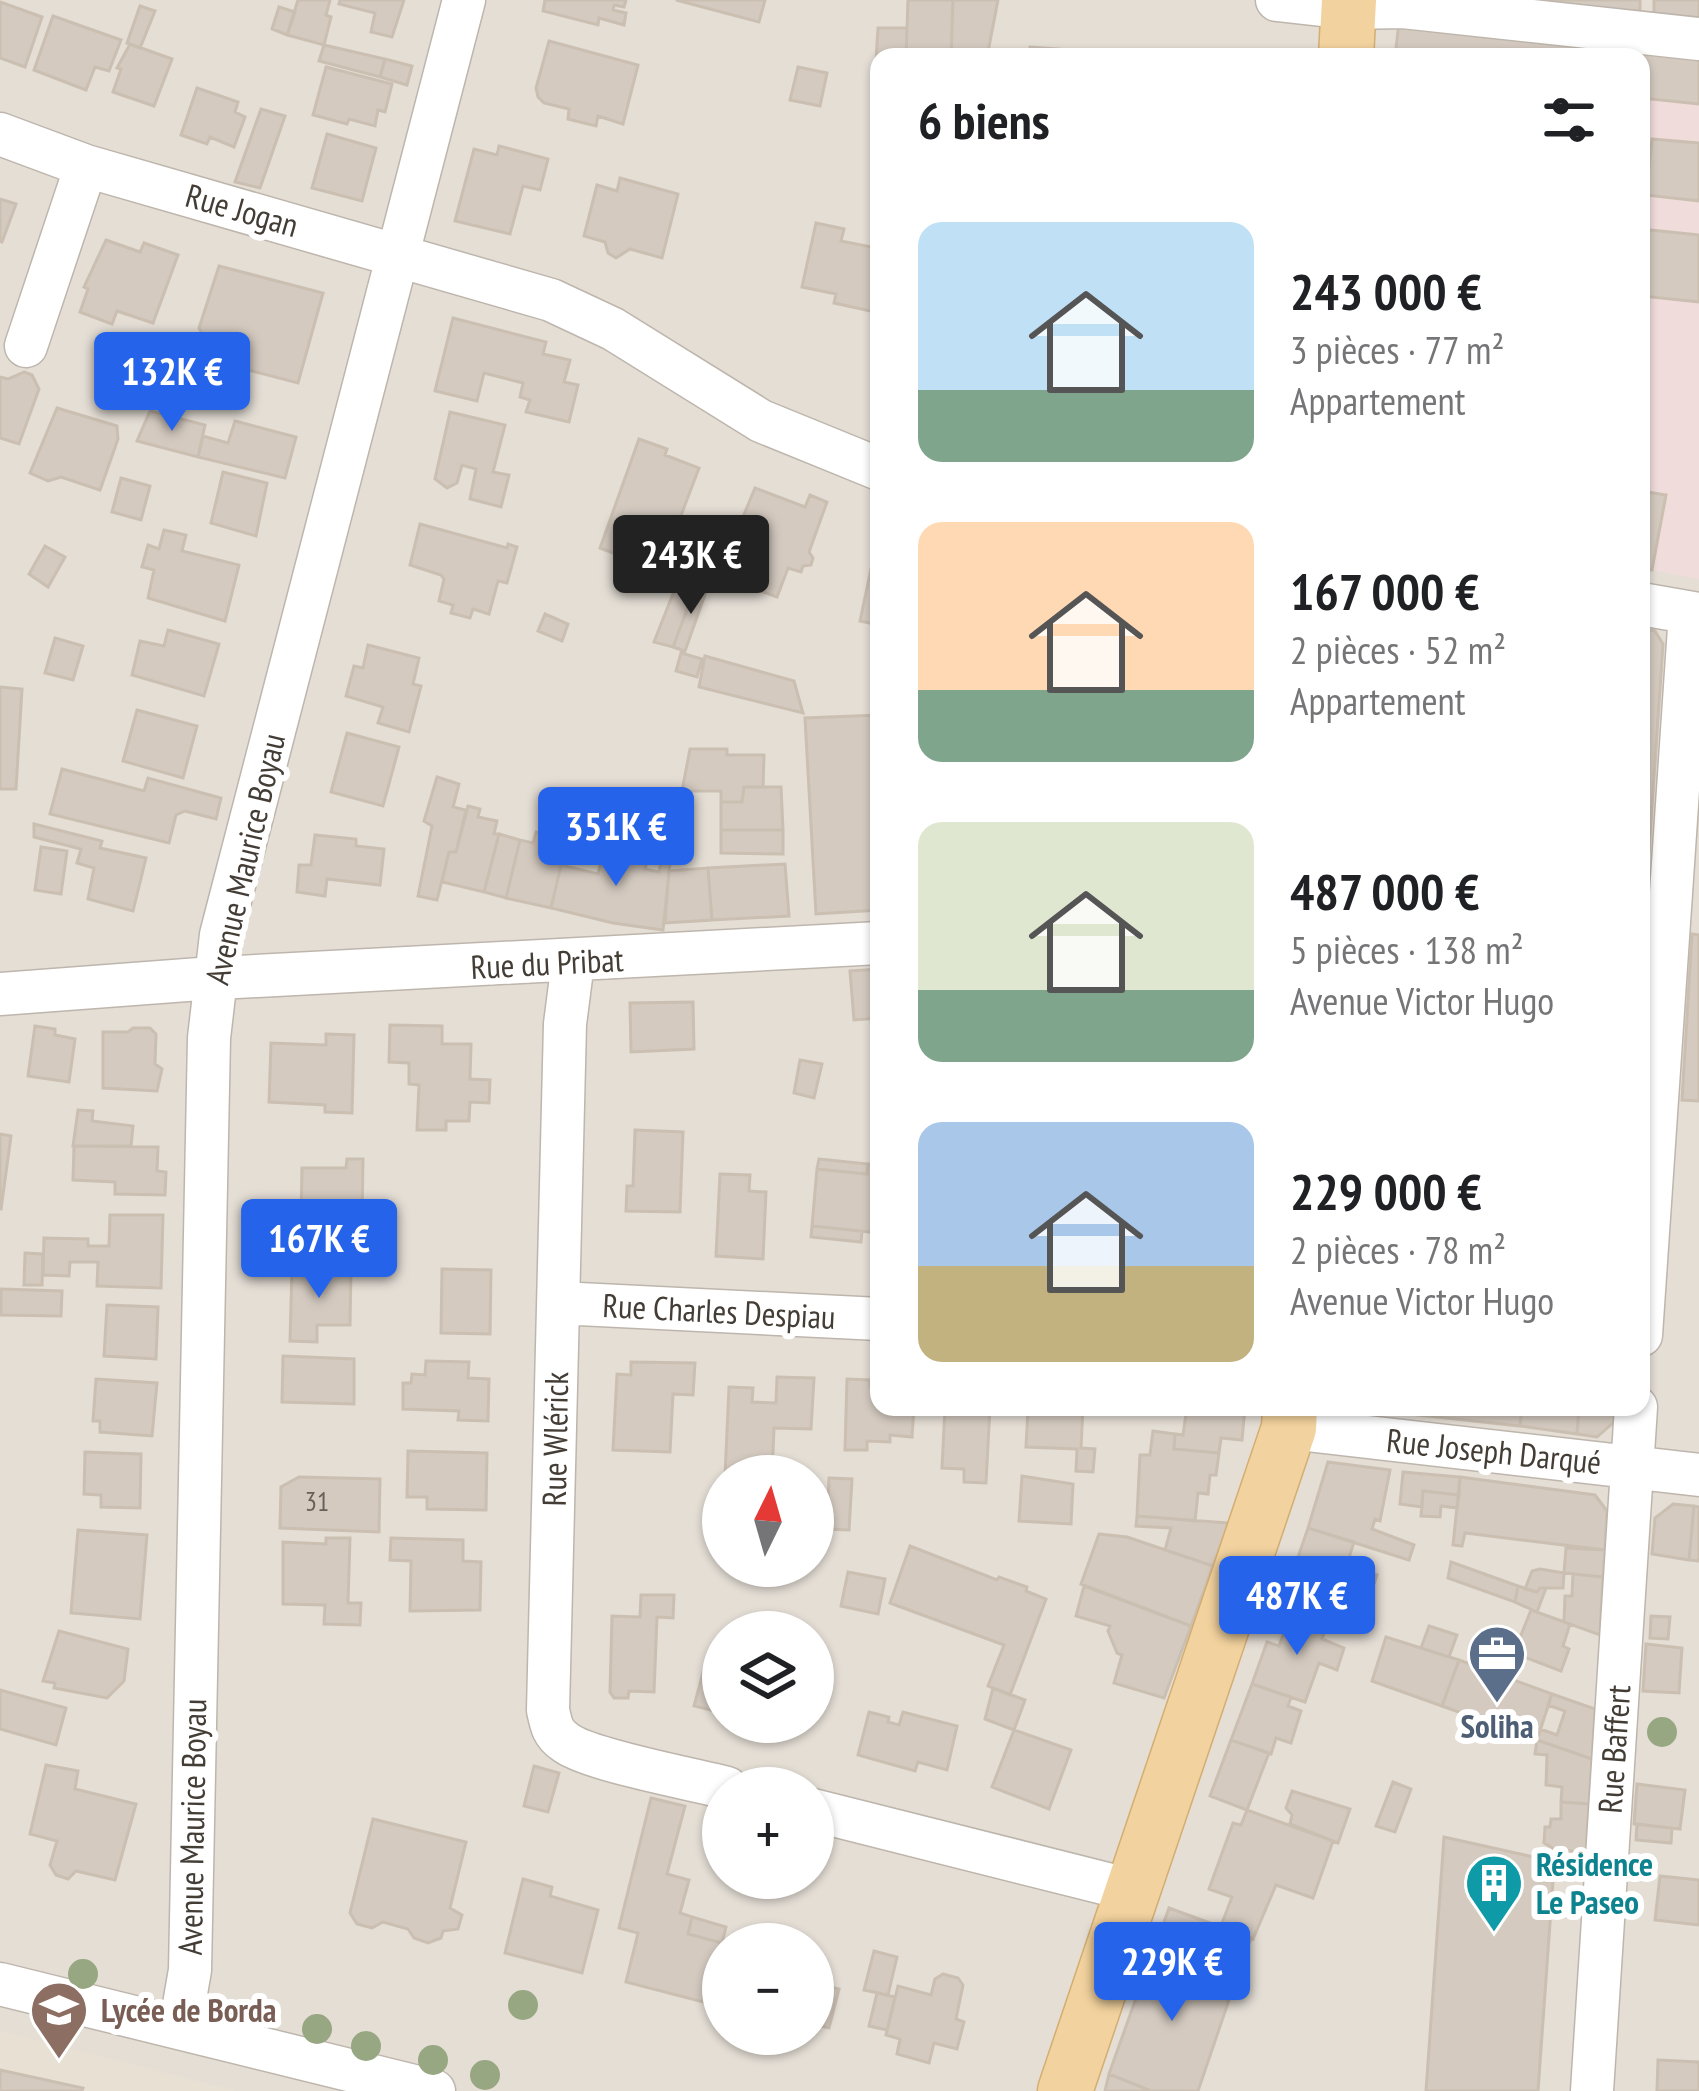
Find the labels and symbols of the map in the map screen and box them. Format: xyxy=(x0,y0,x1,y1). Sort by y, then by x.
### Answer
street label: Rue Jogan xyxy=(181,173,303,246)
pin: 132K € xyxy=(74,332,270,434)
pin: 243K € xyxy=(593,515,789,617)
street label: Avenue Maurice Boyau xyxy=(195,729,294,989)
pin: 351K € xyxy=(518,787,714,889)
street label: Rue du Pribat xyxy=(469,937,625,988)
pin: 167K € xyxy=(221,1199,417,1301)
street label: Rue Charles Despiau xyxy=(601,1283,837,1338)
street label: Rue Wlérick xyxy=(532,1371,577,1507)
street label: Rue Joseph Darqué xyxy=(1385,1418,1603,1483)
north arrow xyxy=(702,1455,834,1587)
house number: 31 xyxy=(305,1484,329,1518)
pin: 487K € xyxy=(1199,1556,1395,1658)
office icon: Soliha xyxy=(1466,1623,1528,1705)
street label: Rue Baffert xyxy=(1588,1683,1639,1815)
street label: Avenue Maurice Boyau xyxy=(168,1698,215,1956)
place label: Soliha xyxy=(1460,1704,1534,1747)
place label: Résidence Le Paseo xyxy=(1536,1842,1653,1923)
building icon: Résidence Le Paseo xyxy=(1463,1852,1525,1934)
pin: 229K € xyxy=(1074,1922,1270,2024)
school or university icon: Lycée de Borda xyxy=(28,1979,90,2061)
place label: Lycée de Borda xyxy=(101,1988,276,2031)

